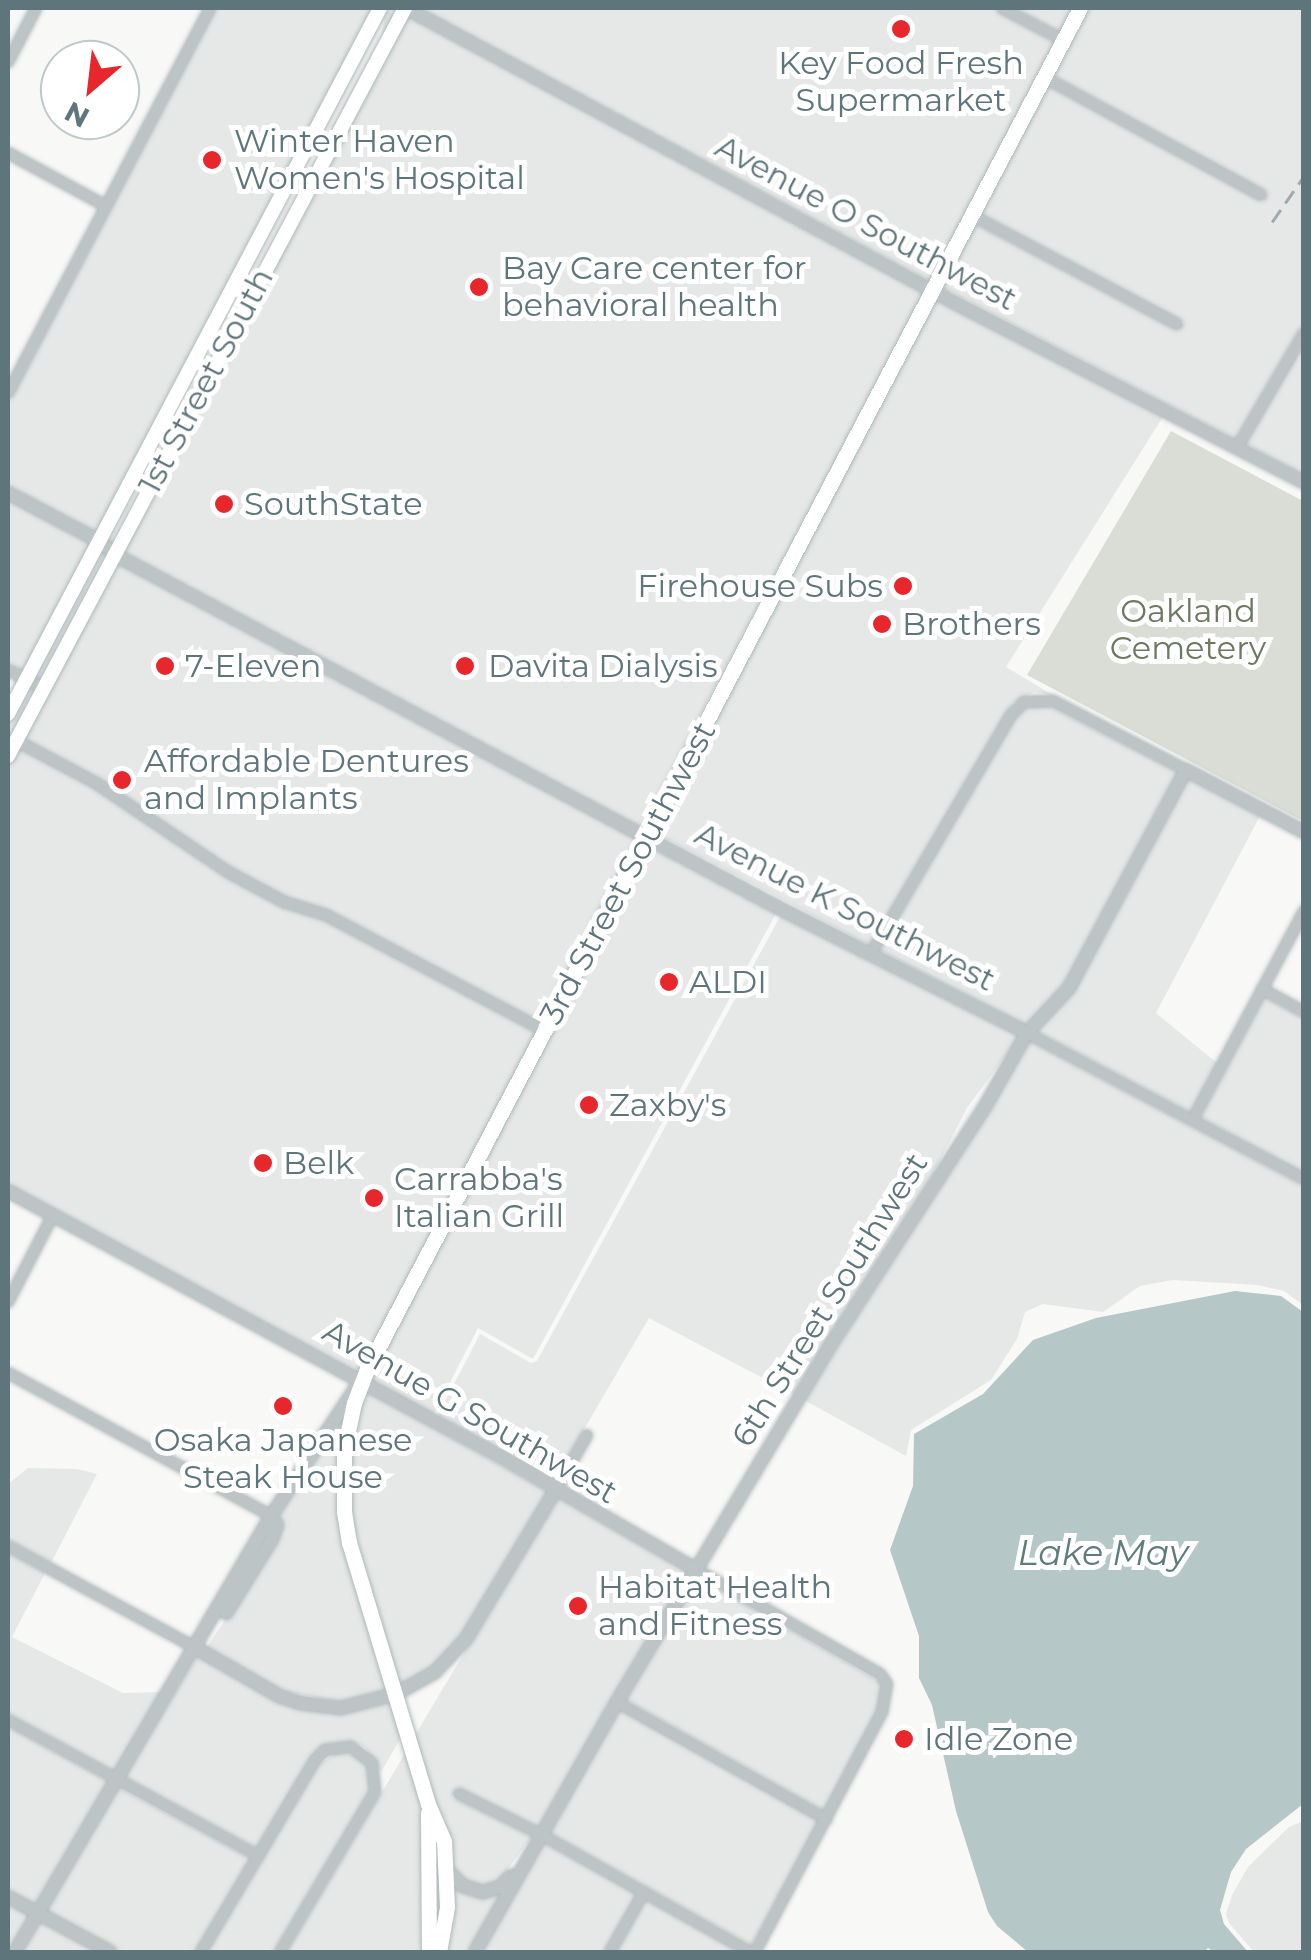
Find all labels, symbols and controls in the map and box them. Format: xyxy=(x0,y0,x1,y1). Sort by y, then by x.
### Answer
marker: Key Food Fresh Supermarket xyxy=(890,18,912,40)
north arrow xyxy=(40,40,140,140)
place label: Key Food Fresh Supermarket xyxy=(778,45,1024,120)
text: N xyxy=(59,94,95,135)
place label: Winter Haven Women's Hospital xyxy=(234,123,525,198)
street label: Avenue O Southwest xyxy=(709,127,1023,319)
marker: Winter Haven Women's Hospital xyxy=(199,147,225,173)
place label: Bay Care center for behavioral health xyxy=(502,250,807,325)
street label: 1st Street South xyxy=(130,262,282,500)
marker: Bay Care center for behavioral health xyxy=(466,274,492,300)
place label: SouthState xyxy=(244,485,423,523)
marker: SouthState xyxy=(213,493,235,515)
place label: Firehouse Subs xyxy=(637,567,883,605)
marker: Firehouse Subs xyxy=(892,575,914,597)
park label: Oakland Cemetery xyxy=(1110,593,1266,668)
place label: Brothers xyxy=(902,605,1041,643)
marker: Brothers xyxy=(871,613,893,635)
place label: 7-Eleven xyxy=(185,647,321,685)
place label: Davita Dialysis xyxy=(488,647,718,685)
marker: Davita Dialysis xyxy=(452,653,478,679)
marker: 7-Eleven xyxy=(154,655,176,677)
street label: 3rd Street Southwest xyxy=(532,715,724,1031)
place label: Affordable Dentures and Implants xyxy=(144,743,469,818)
marker: Affordable Dentures and Implants xyxy=(109,767,135,793)
street label: Avenue K Southwest xyxy=(689,815,1001,999)
place label: ALDI xyxy=(689,963,767,1001)
marker: ALDI xyxy=(658,971,680,993)
place label: Zaxby's xyxy=(609,1086,726,1124)
marker: Zaxby's xyxy=(578,1094,600,1116)
place label: Belk xyxy=(283,1144,354,1182)
street label: 6th Street Southwest xyxy=(724,1146,936,1454)
marker: Belk xyxy=(252,1152,274,1174)
place label: Carrabba's Italian Grill xyxy=(394,1161,564,1236)
marker: Carrabba's Italian Grill xyxy=(363,1187,385,1209)
street label: Avenue G Southwest xyxy=(316,1312,624,1512)
marker: Osaka Japanese Steak House xyxy=(272,1395,294,1417)
place label: Osaka Japanese Steak House xyxy=(154,1422,412,1497)
water label: Lake May xyxy=(1018,1532,1188,1574)
place label: Habitat Health and Fitness xyxy=(598,1569,832,1644)
marker: Habitat Health and Fitness xyxy=(567,1595,589,1617)
place label: Idle Zone xyxy=(924,1720,1073,1758)
marker: Idle Zone xyxy=(893,1728,915,1750)

